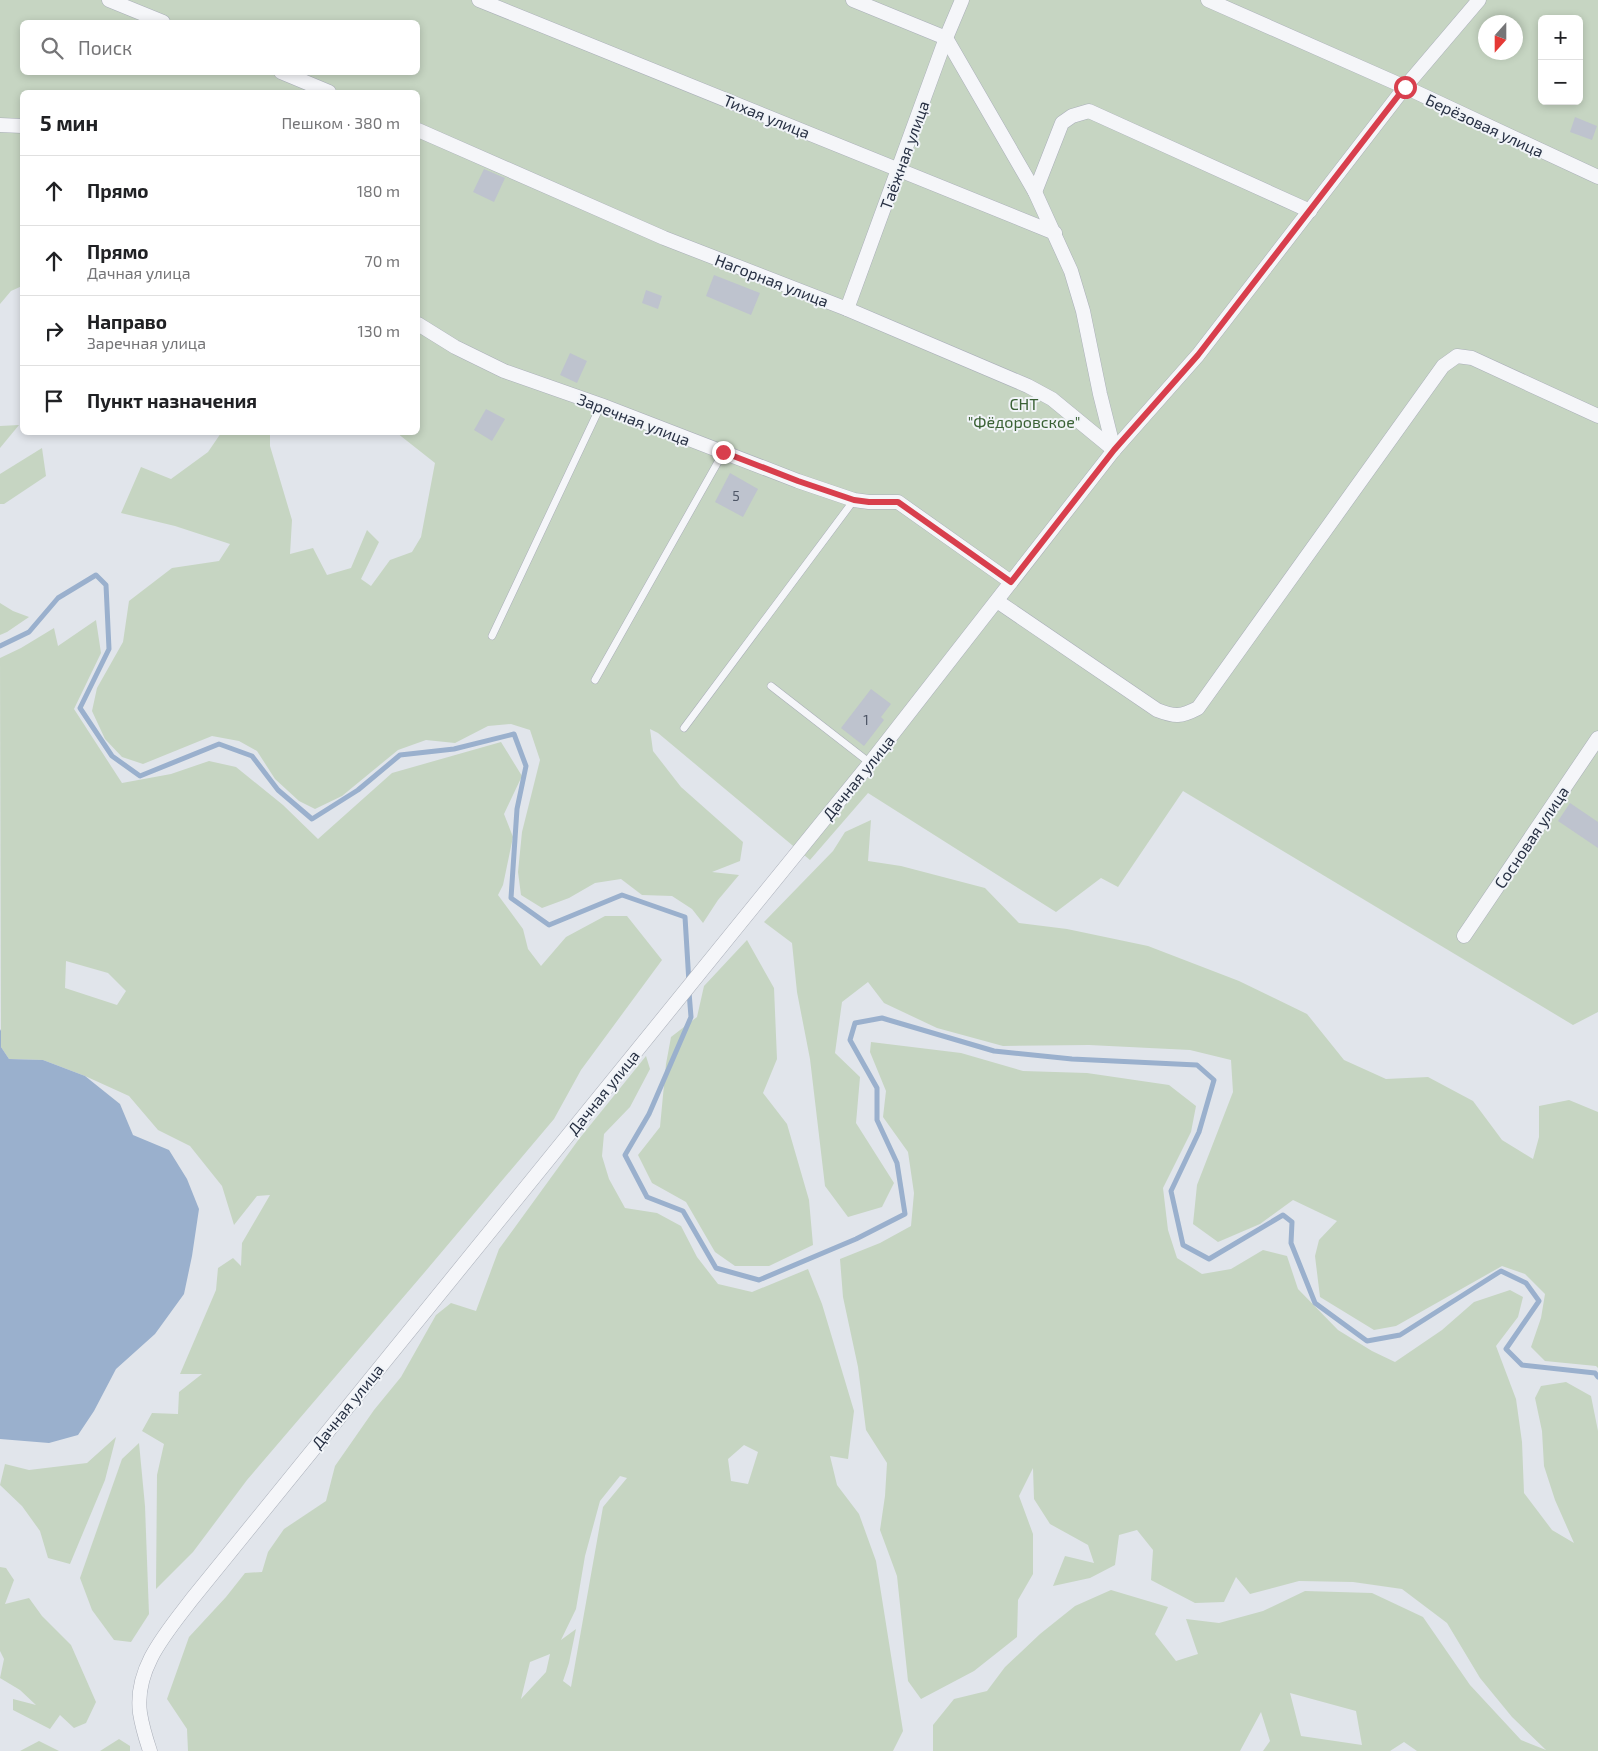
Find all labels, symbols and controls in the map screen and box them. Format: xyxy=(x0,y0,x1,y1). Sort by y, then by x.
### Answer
north arrow xyxy=(1478,15,1523,60)
map controls xyxy=(1538,15,1583,105)
button: + xyxy=(1538,15,1583,60)
search box xyxy=(20,20,420,75)
icon: search xyxy=(38,34,66,62)
text: Поиск xyxy=(78,36,132,59)
button: − xyxy=(1538,60,1583,105)
route start xyxy=(1394,76,1417,99)
street label: Берёзовая улица xyxy=(1423,89,1547,162)
street label: Тихая улица xyxy=(721,90,813,143)
street label: Таёжная улица xyxy=(876,98,933,212)
text: 5 мин xyxy=(40,110,98,135)
text: Пешком · 380 m xyxy=(281,113,400,132)
icon: ahead xyxy=(40,177,68,205)
text: Прямо xyxy=(87,179,149,202)
text: 180 m xyxy=(357,181,400,200)
text: Прямо xyxy=(87,240,149,263)
icon: ahead xyxy=(40,247,68,275)
street label: Нагорная улица xyxy=(712,250,832,311)
text: 70 m xyxy=(365,251,400,270)
text: Дачная улица xyxy=(87,263,191,282)
text: Направо xyxy=(87,310,167,333)
icon: right xyxy=(40,317,68,345)
text: 130 m xyxy=(358,321,400,340)
text: Заречная улица xyxy=(87,333,206,352)
icon: arrive xyxy=(40,387,68,415)
text: Пункт назначения xyxy=(87,389,257,412)
street label: Заречная улица xyxy=(575,389,693,450)
park label: СНТ "Фёдоровское" xyxy=(968,394,1080,431)
route end xyxy=(712,441,735,464)
house number: 5 xyxy=(732,487,740,504)
house number: 1 xyxy=(863,711,869,728)
street label: Дачная улица xyxy=(818,731,899,824)
street label: Сосновая улица xyxy=(1490,782,1573,892)
street label: Дачная улица xyxy=(563,1046,644,1139)
street label: Дачная улица xyxy=(307,1360,388,1453)

